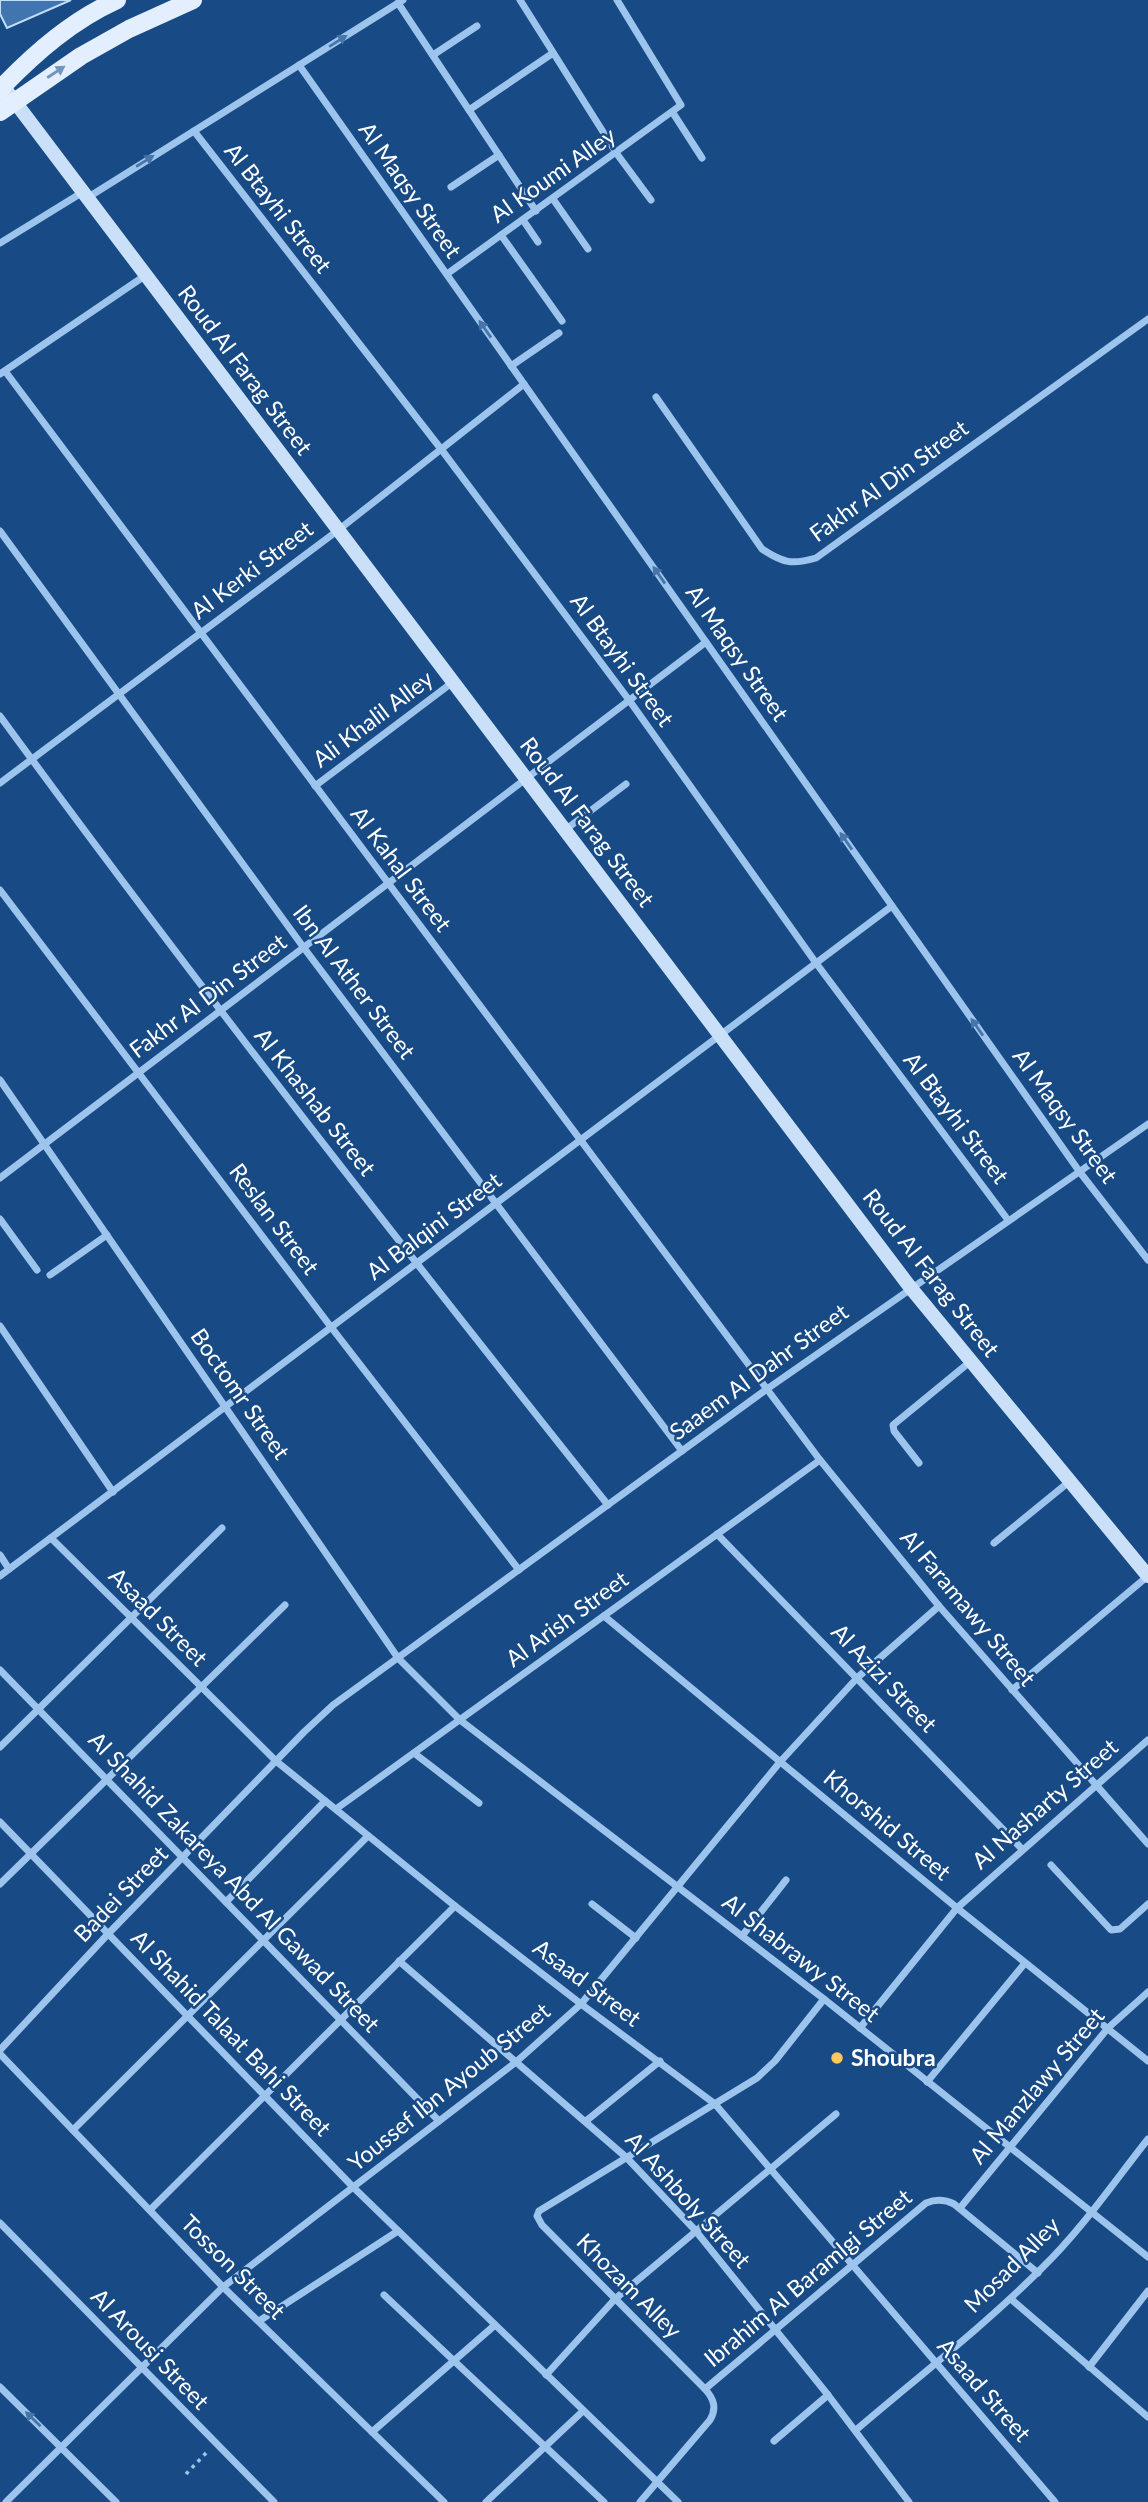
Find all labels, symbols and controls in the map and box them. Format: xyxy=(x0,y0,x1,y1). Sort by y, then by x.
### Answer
one-way arrow xyxy=(329,34,348,47)
one-way arrow xyxy=(46,66,65,79)
street label: Al Maqsy Street xyxy=(354,116,469,263)
street label: Al Koumi Alley xyxy=(484,121,621,228)
street label: Al Btayhi Street xyxy=(219,137,339,279)
one-way arrow xyxy=(136,155,155,168)
street label: Roud Al Farag Street xyxy=(173,279,319,460)
one-way arrow xyxy=(478,320,492,338)
street label: Fakhr Al Din Street xyxy=(804,413,974,547)
street label: Al Kerki Street xyxy=(185,514,318,624)
one-way arrow xyxy=(652,566,666,584)
street label: Al Maqsy Street xyxy=(681,579,796,726)
street label: Al Btayhi Street xyxy=(565,587,681,732)
street label: Ali Khalil Alley xyxy=(307,664,438,773)
street label: Roud Al Farag Street xyxy=(515,731,661,912)
street label: Al Kahal Street xyxy=(346,800,458,937)
one-way arrow xyxy=(840,832,853,851)
street label: Ibn Al Ather Street xyxy=(288,899,422,1065)
street label: Fakhr Al Din Street xyxy=(123,927,292,1063)
one-way arrow xyxy=(971,1018,985,1036)
street label: Al Khashab Street xyxy=(249,1022,383,1181)
street label: Al Maqsy Street xyxy=(1008,1043,1124,1189)
street label: Al Btayhi Street xyxy=(898,1046,1016,1189)
street label: Reslan Street xyxy=(224,1157,326,1280)
street label: Al Balqini Street xyxy=(360,1165,507,1285)
street label: Roud Al Farag Street xyxy=(858,1183,1006,1362)
street label: Saaem Al Dahr Street xyxy=(664,1297,854,1445)
street label: Boctomr Street xyxy=(185,1323,297,1465)
street label: Al Faramawy Street xyxy=(895,1524,1043,1692)
street label: Asaad Street xyxy=(104,1561,214,1672)
street label: Al Arish Street xyxy=(500,1564,634,1672)
street label: Al Azizi Street xyxy=(826,1617,944,1738)
street label: Al Shahid Zakareya Abd Al Gawad Street xyxy=(83,1725,387,2038)
street label: Al Nasharty Street xyxy=(966,1732,1124,1874)
street label: Khorshid Street xyxy=(818,1763,957,1886)
street label: Badei Street xyxy=(67,1839,174,1947)
street label: Al Shabrawy Street xyxy=(717,1887,886,2028)
street label: Al Shahid Talaat Bahi Street xyxy=(126,1924,338,2142)
street label: Asaad Street xyxy=(528,1933,648,2032)
street label: Youssef Ibn Ayoub Street xyxy=(342,1996,556,2176)
street label: Al Manzlawy Street xyxy=(963,2001,1110,2169)
place label: Shoubra xyxy=(851,2043,936,2071)
marker: Shoubra xyxy=(829,2050,845,2066)
street label: Al Ashboly Street xyxy=(620,2125,758,2274)
street label: Ibrahim Al Baramlgi Street xyxy=(698,2182,917,2372)
street label: Tosson Street xyxy=(176,2208,292,2325)
street label: Mosad Alley xyxy=(958,2211,1065,2318)
street label: Khozam Alley xyxy=(571,2227,688,2344)
street label: Al Arousi Street xyxy=(86,2282,216,2415)
street label: Asaad Street xyxy=(932,2332,1038,2447)
one-way arrow xyxy=(25,2412,42,2428)

